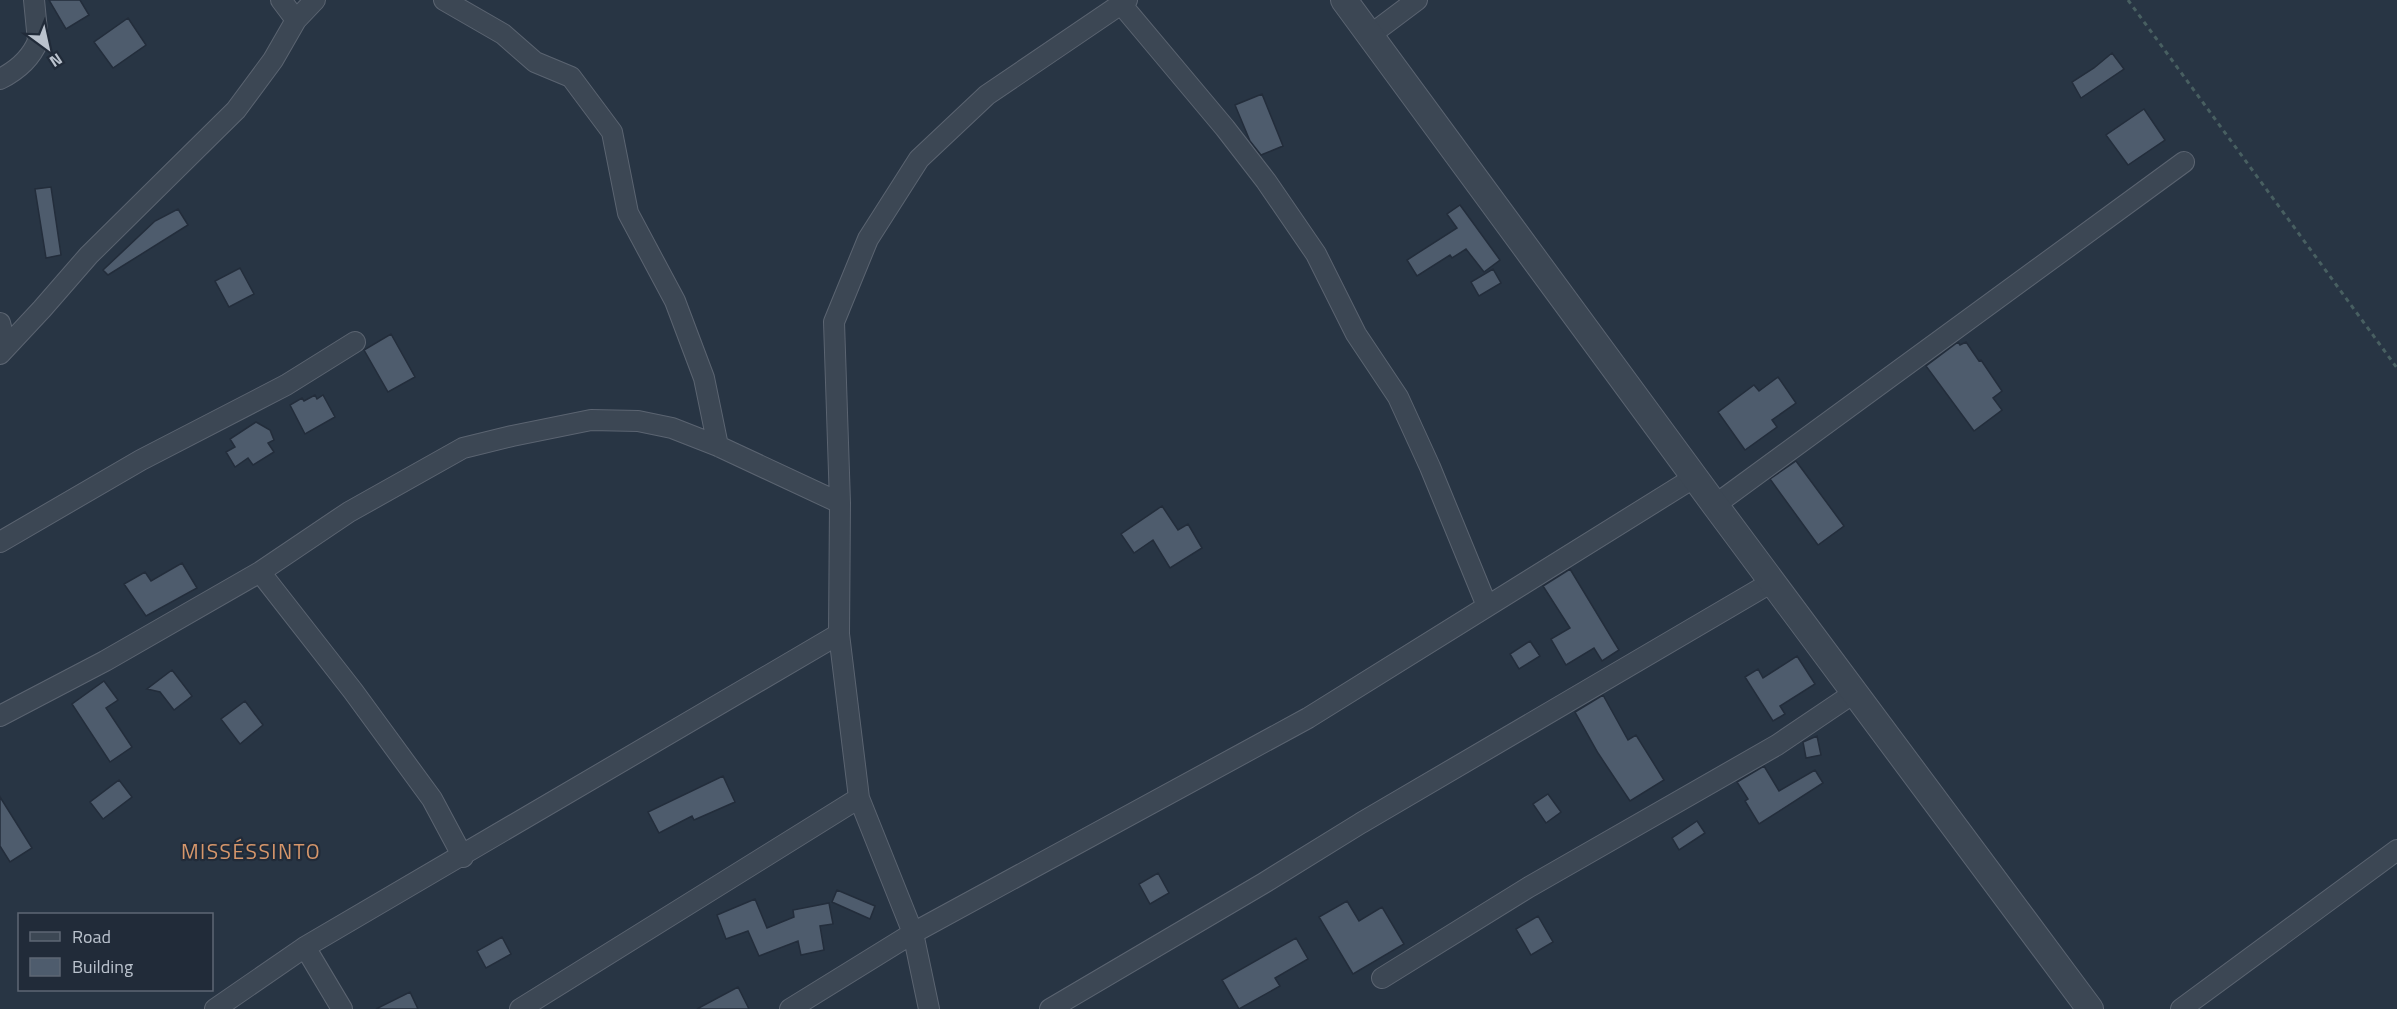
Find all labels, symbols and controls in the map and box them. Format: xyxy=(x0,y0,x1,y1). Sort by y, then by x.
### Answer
north arrow xyxy=(18,18,78,78)
text: N xyxy=(45,47,67,74)
district label: MISSÉSSINTO xyxy=(181,835,321,867)
legend xyxy=(18,913,213,991)
text: Road xyxy=(72,923,111,950)
text: Building xyxy=(72,953,133,980)

